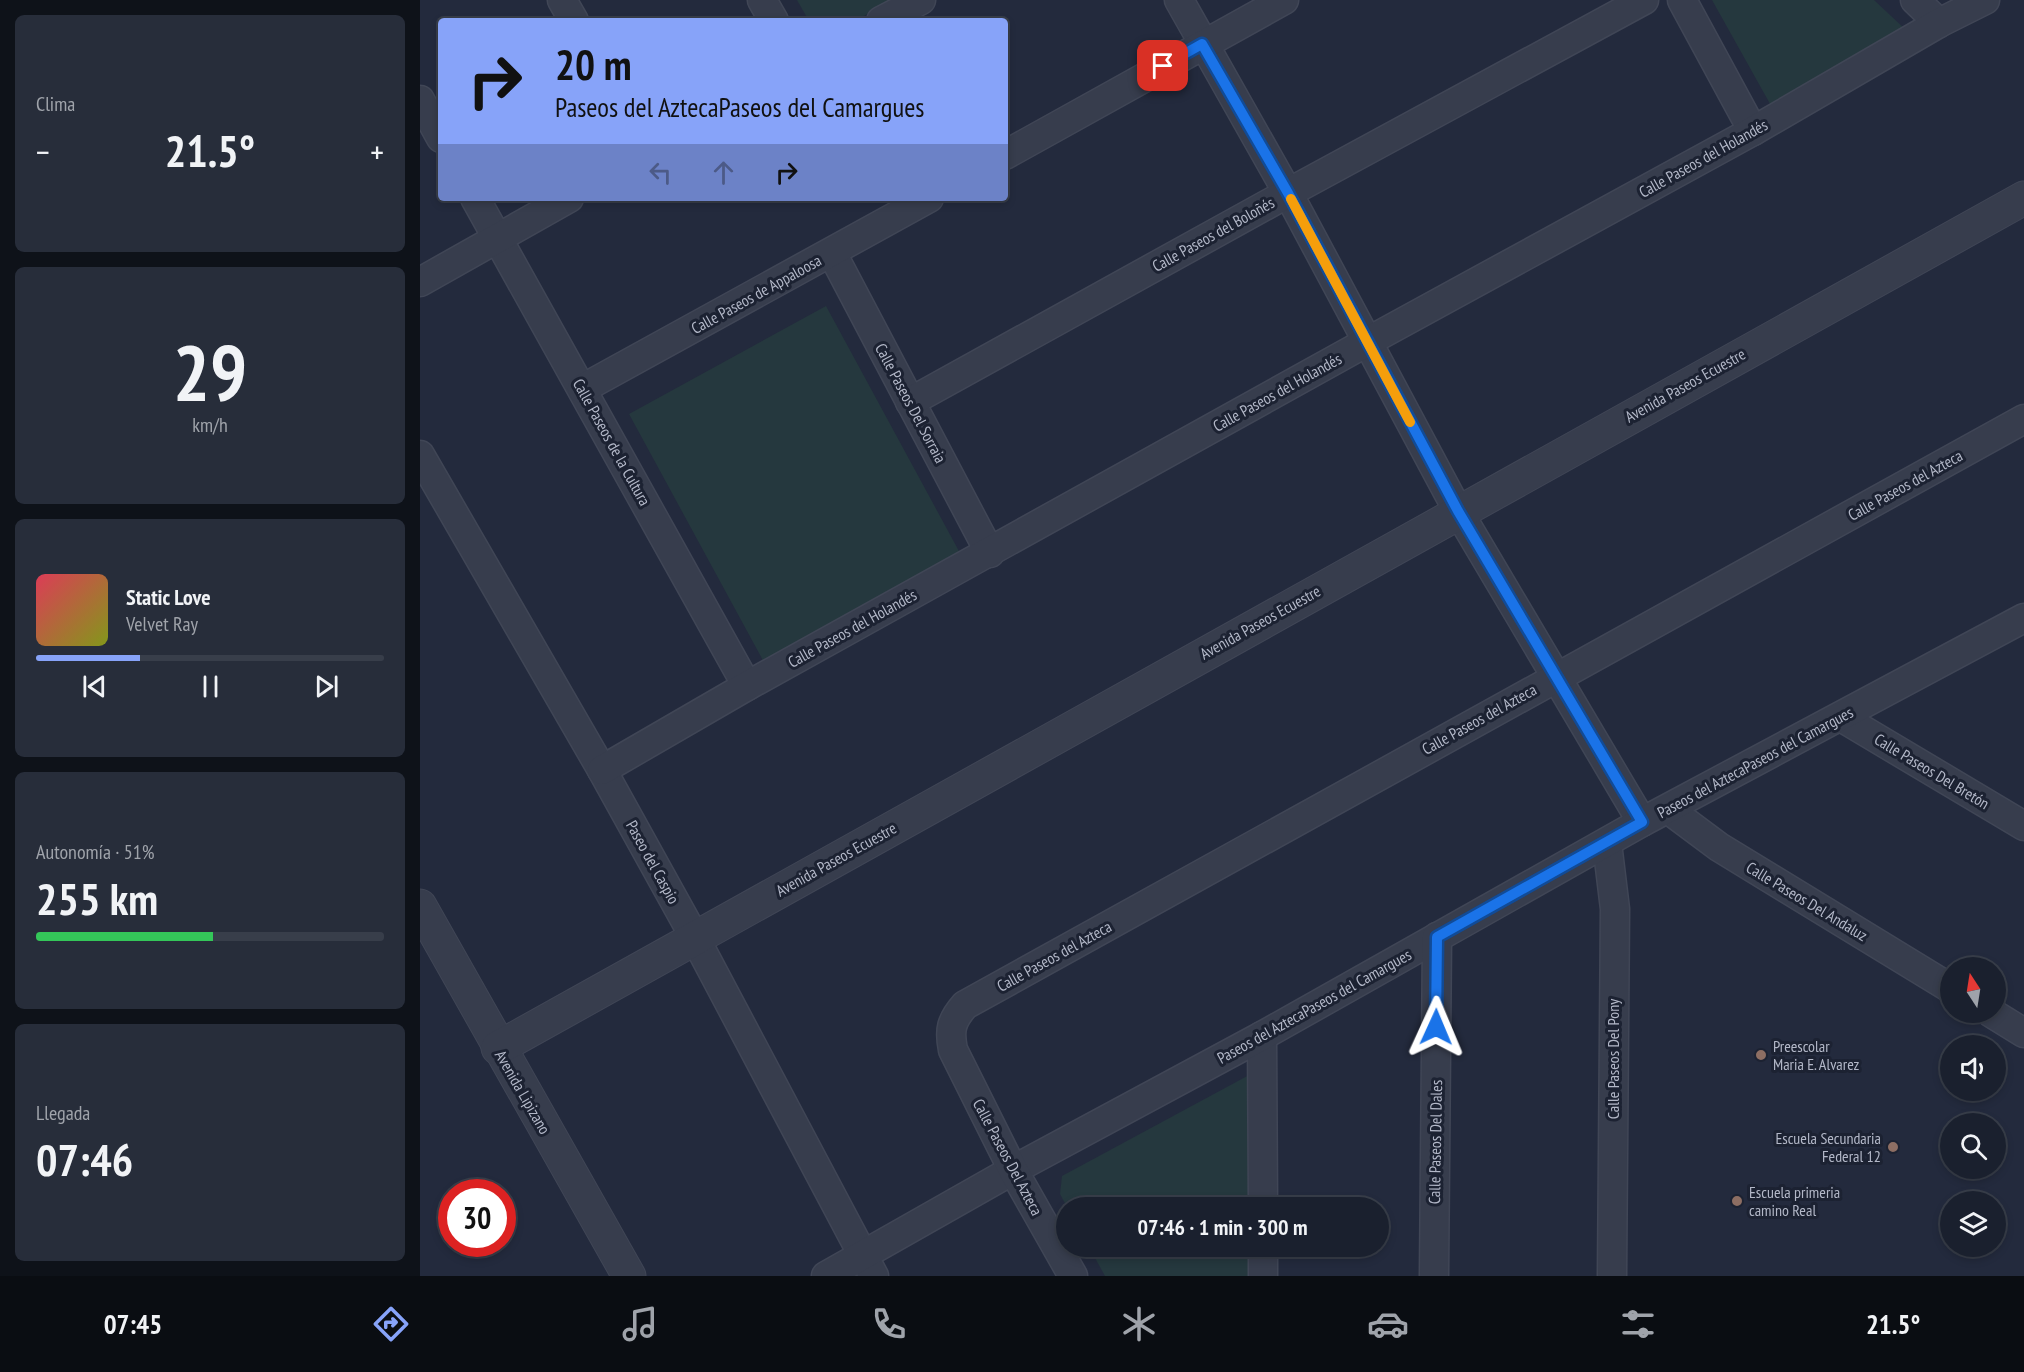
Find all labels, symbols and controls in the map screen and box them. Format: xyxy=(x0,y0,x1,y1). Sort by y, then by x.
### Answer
text: 20 m xyxy=(555,37,632,92)
pin xyxy=(1137,40,1188,91)
icon: right xyxy=(456,42,534,120)
icon: arrive xyxy=(1146,49,1179,82)
text: Paseos del AztecaPaseos del Camargues xyxy=(555,90,925,124)
text: Clima xyxy=(36,91,75,117)
street label: Calle Paseos del Holandés xyxy=(1635,114,1771,202)
text: 21.5° xyxy=(165,121,255,179)
text: − xyxy=(36,130,50,173)
text: + xyxy=(370,130,384,173)
icon: left xyxy=(644,156,677,189)
icon: ahead xyxy=(707,156,740,189)
icon: right xyxy=(770,156,803,189)
street label: Calle Paseos del Boloñés xyxy=(1148,192,1278,276)
street label: Calle Paseos de Appaloosa xyxy=(688,250,824,338)
text: 29 xyxy=(173,322,247,423)
street label: Calle Paseos Del Sorraia xyxy=(871,340,951,466)
street label: Avenida Paseos Ecuestre xyxy=(1621,344,1749,426)
street label: Calle Paseos del Holandés xyxy=(1209,348,1345,436)
street label: Calle Paseos de la Cultura xyxy=(569,375,655,509)
text: km/h xyxy=(192,412,228,438)
street label: Calle Paseos del Azteca xyxy=(1844,445,1966,525)
street label: Avenida Paseos Ecuestre xyxy=(1196,581,1324,663)
text: Static Love xyxy=(126,583,211,611)
street label: Calle Paseos del Holandés xyxy=(784,584,920,672)
text: Velvet Ray xyxy=(126,611,198,637)
icon: previous xyxy=(78,670,111,703)
icon: pause xyxy=(194,670,227,703)
icon: next xyxy=(310,670,343,703)
street label: Calle Paseos del Azteca xyxy=(1418,679,1540,759)
street label: Paseos del AztecaPaseos del Camargues xyxy=(1654,702,1856,822)
street label: Calle Paseos Del Bretón xyxy=(1871,729,1993,813)
street label: Paseo del Caspio xyxy=(622,817,684,907)
street label: Avenida Paseos Ecuestre xyxy=(772,818,900,900)
text: Autonomía · 51% xyxy=(36,839,154,865)
street label: Calle Paseos Del Andaluz xyxy=(1743,857,1871,945)
text: 255 km xyxy=(36,869,158,927)
street label: Calle Paseos del Azteca xyxy=(993,916,1115,996)
street label: Paseos del AztecaPaseos del Camargues xyxy=(1213,944,1415,1068)
north arrow xyxy=(1940,957,2006,1023)
map controls xyxy=(1940,957,2006,1257)
position arrow xyxy=(1404,995,1468,1059)
street label: Calle Paseos Del Pony xyxy=(1603,999,1623,1119)
button: sound xyxy=(1940,1035,2006,1101)
place label: Preescolar Maria E. Alvarez xyxy=(1773,1036,1860,1074)
street label: Avenida Lipizano xyxy=(491,1046,555,1138)
marker: Preescolar Maria E. Alvarez xyxy=(1754,1048,1768,1062)
street label: Calle Paseos Del Dales xyxy=(1424,1080,1446,1204)
street label: Calle Paseos Del Azteca xyxy=(969,1095,1047,1219)
text: Llegada xyxy=(36,1100,90,1126)
button: search xyxy=(1940,1113,2006,1179)
place label: Escuela Secundaria Federal 12 xyxy=(1775,1128,1881,1166)
text: 07:46 xyxy=(36,1130,133,1188)
marker: Escuela Secundaria Federal 12 xyxy=(1886,1140,1900,1154)
speed limit sign: 30 xyxy=(438,1179,516,1257)
place label: Escuela primeria camino Real xyxy=(1749,1182,1840,1220)
button: layers xyxy=(1940,1191,2006,1257)
marker: Escuela primeria camino Real xyxy=(1730,1194,1744,1208)
text: 07:46 · 1 min · 300 m xyxy=(1137,1213,1308,1241)
icon: directions xyxy=(370,1303,412,1345)
icon: music xyxy=(619,1303,661,1345)
icon: phone xyxy=(868,1303,910,1345)
icon: climate xyxy=(1118,1303,1160,1345)
icon: car xyxy=(1367,1303,1409,1345)
icon: filters xyxy=(1617,1303,1659,1345)
text: 07:45 xyxy=(104,1307,162,1341)
text: 21.5° xyxy=(1866,1307,1920,1341)

